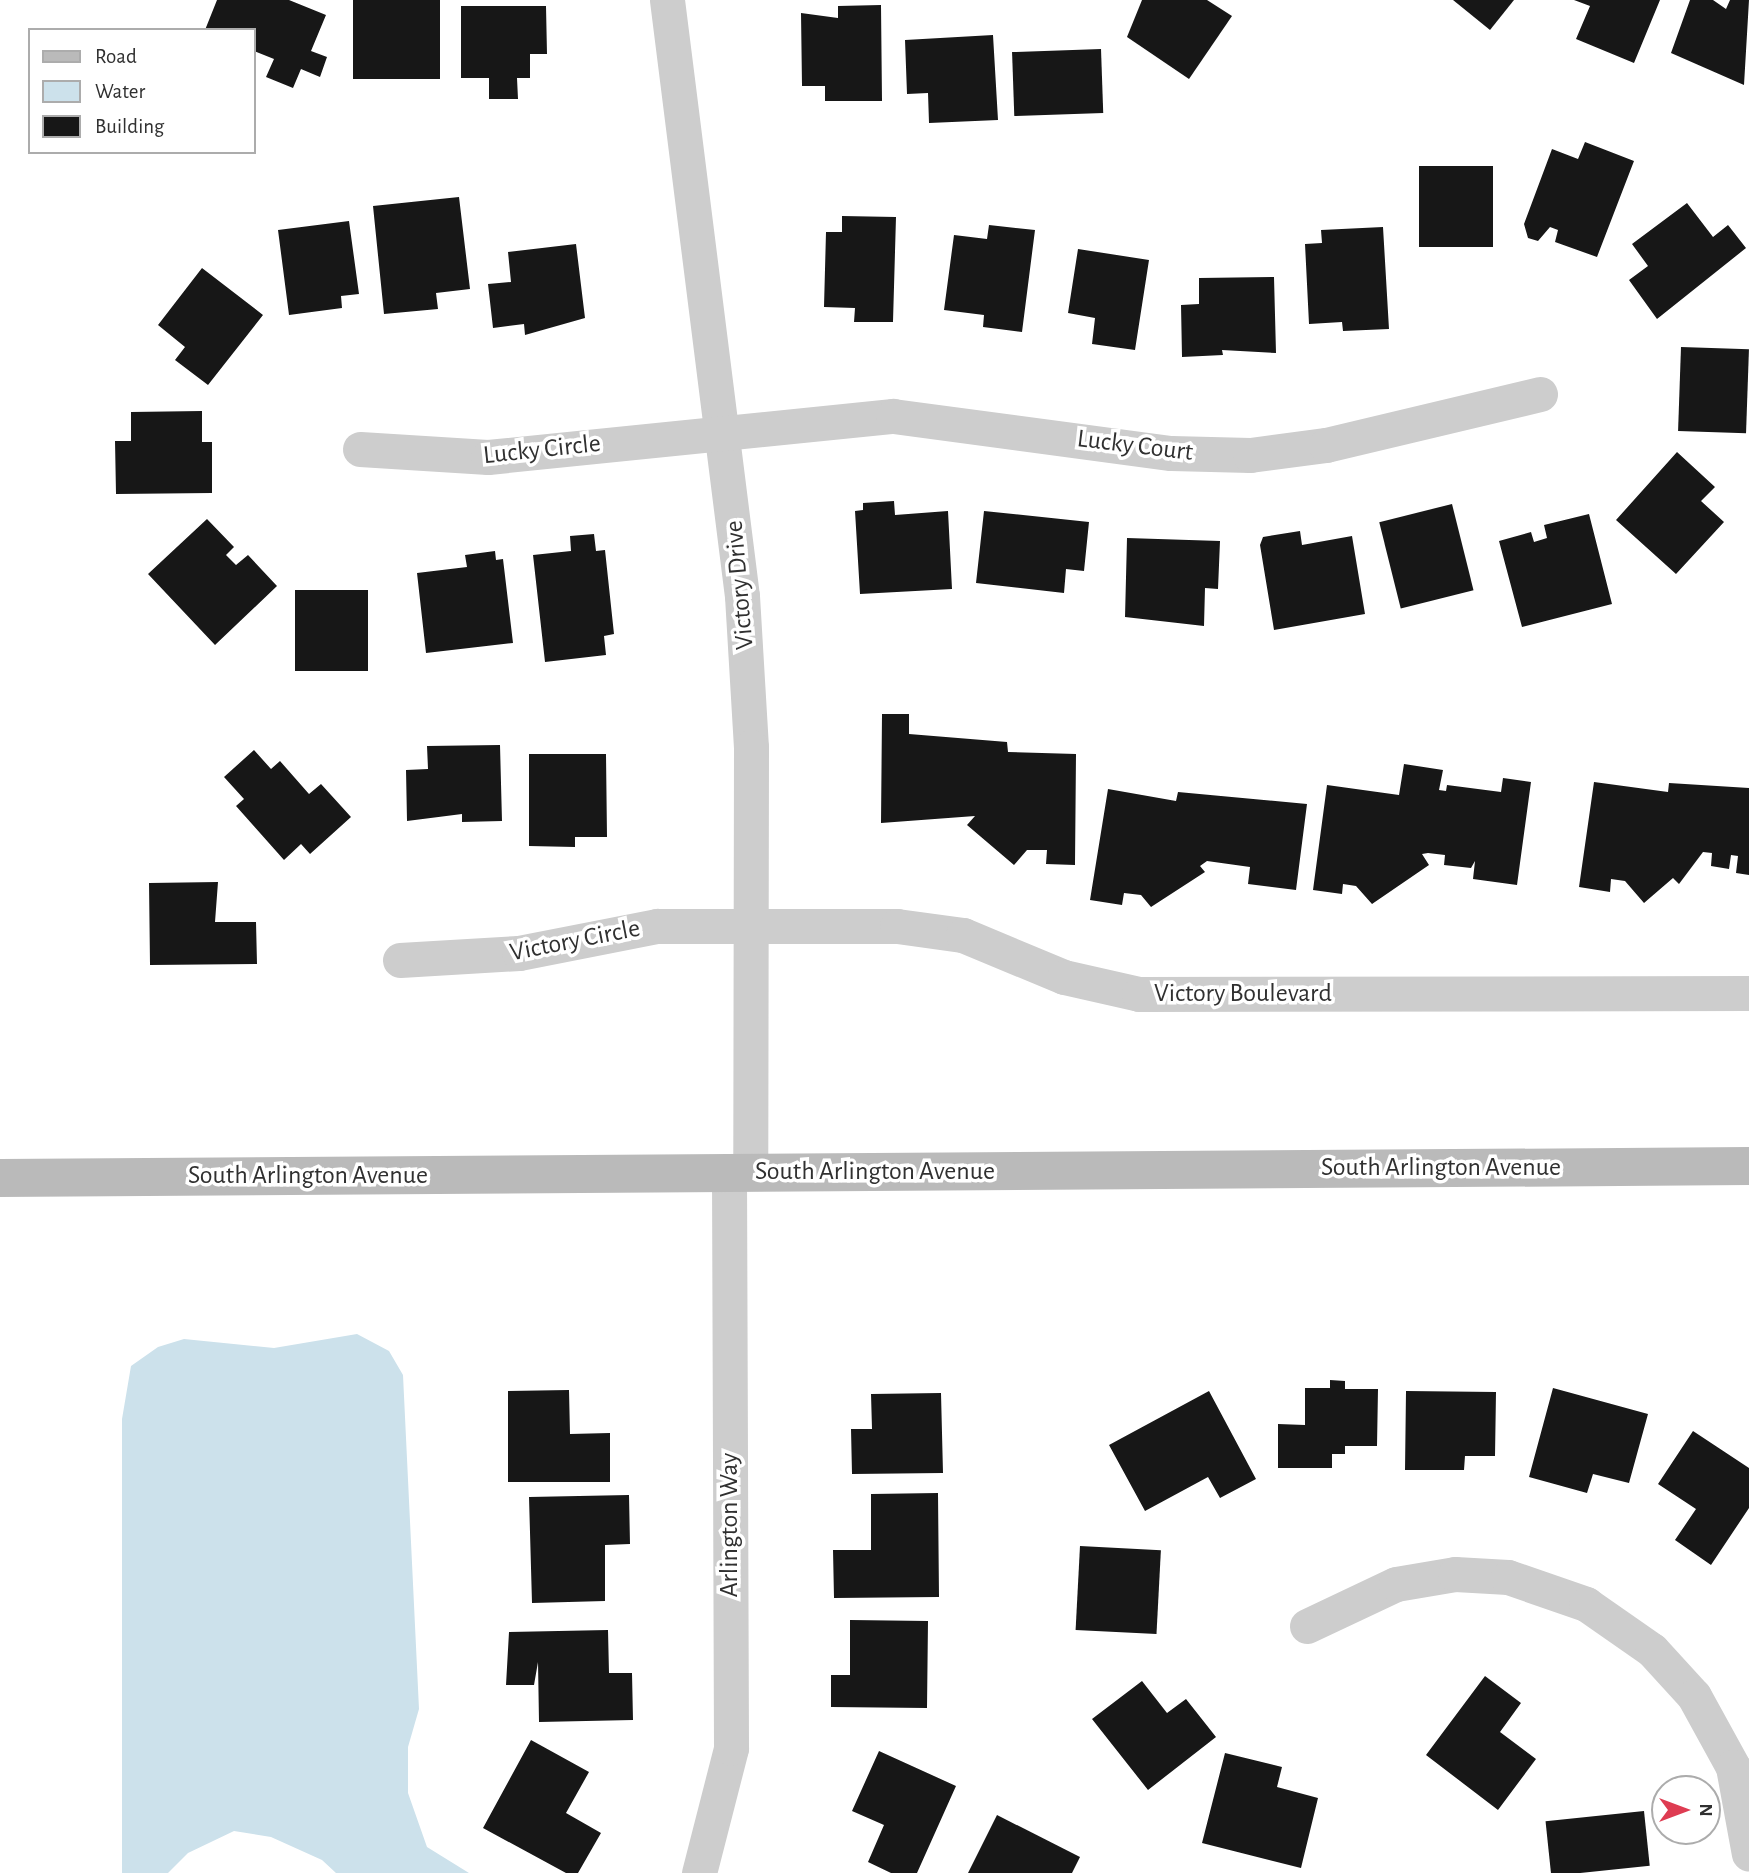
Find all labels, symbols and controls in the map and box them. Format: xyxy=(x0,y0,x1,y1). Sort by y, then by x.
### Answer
legend xyxy=(28,28,256,154)
text: Road xyxy=(95,46,137,67)
text: Water xyxy=(95,81,145,102)
text: Building xyxy=(95,116,164,137)
street label: Lucky Court xyxy=(1075,423,1195,469)
street label: Lucky Circle xyxy=(482,428,602,472)
street label: Victory Drive xyxy=(719,519,761,651)
street label: Victory Circle xyxy=(507,913,643,969)
street label: Victory Boulevard xyxy=(1154,978,1332,1010)
street label: South Arlington Avenue xyxy=(1321,1152,1561,1184)
street label: South Arlington Avenue xyxy=(755,1156,995,1188)
street label: South Arlington Avenue xyxy=(188,1160,428,1192)
street label: Arlington Way xyxy=(714,1453,746,1597)
north arrow xyxy=(1651,1775,1721,1845)
text: N xyxy=(1696,1803,1715,1817)

